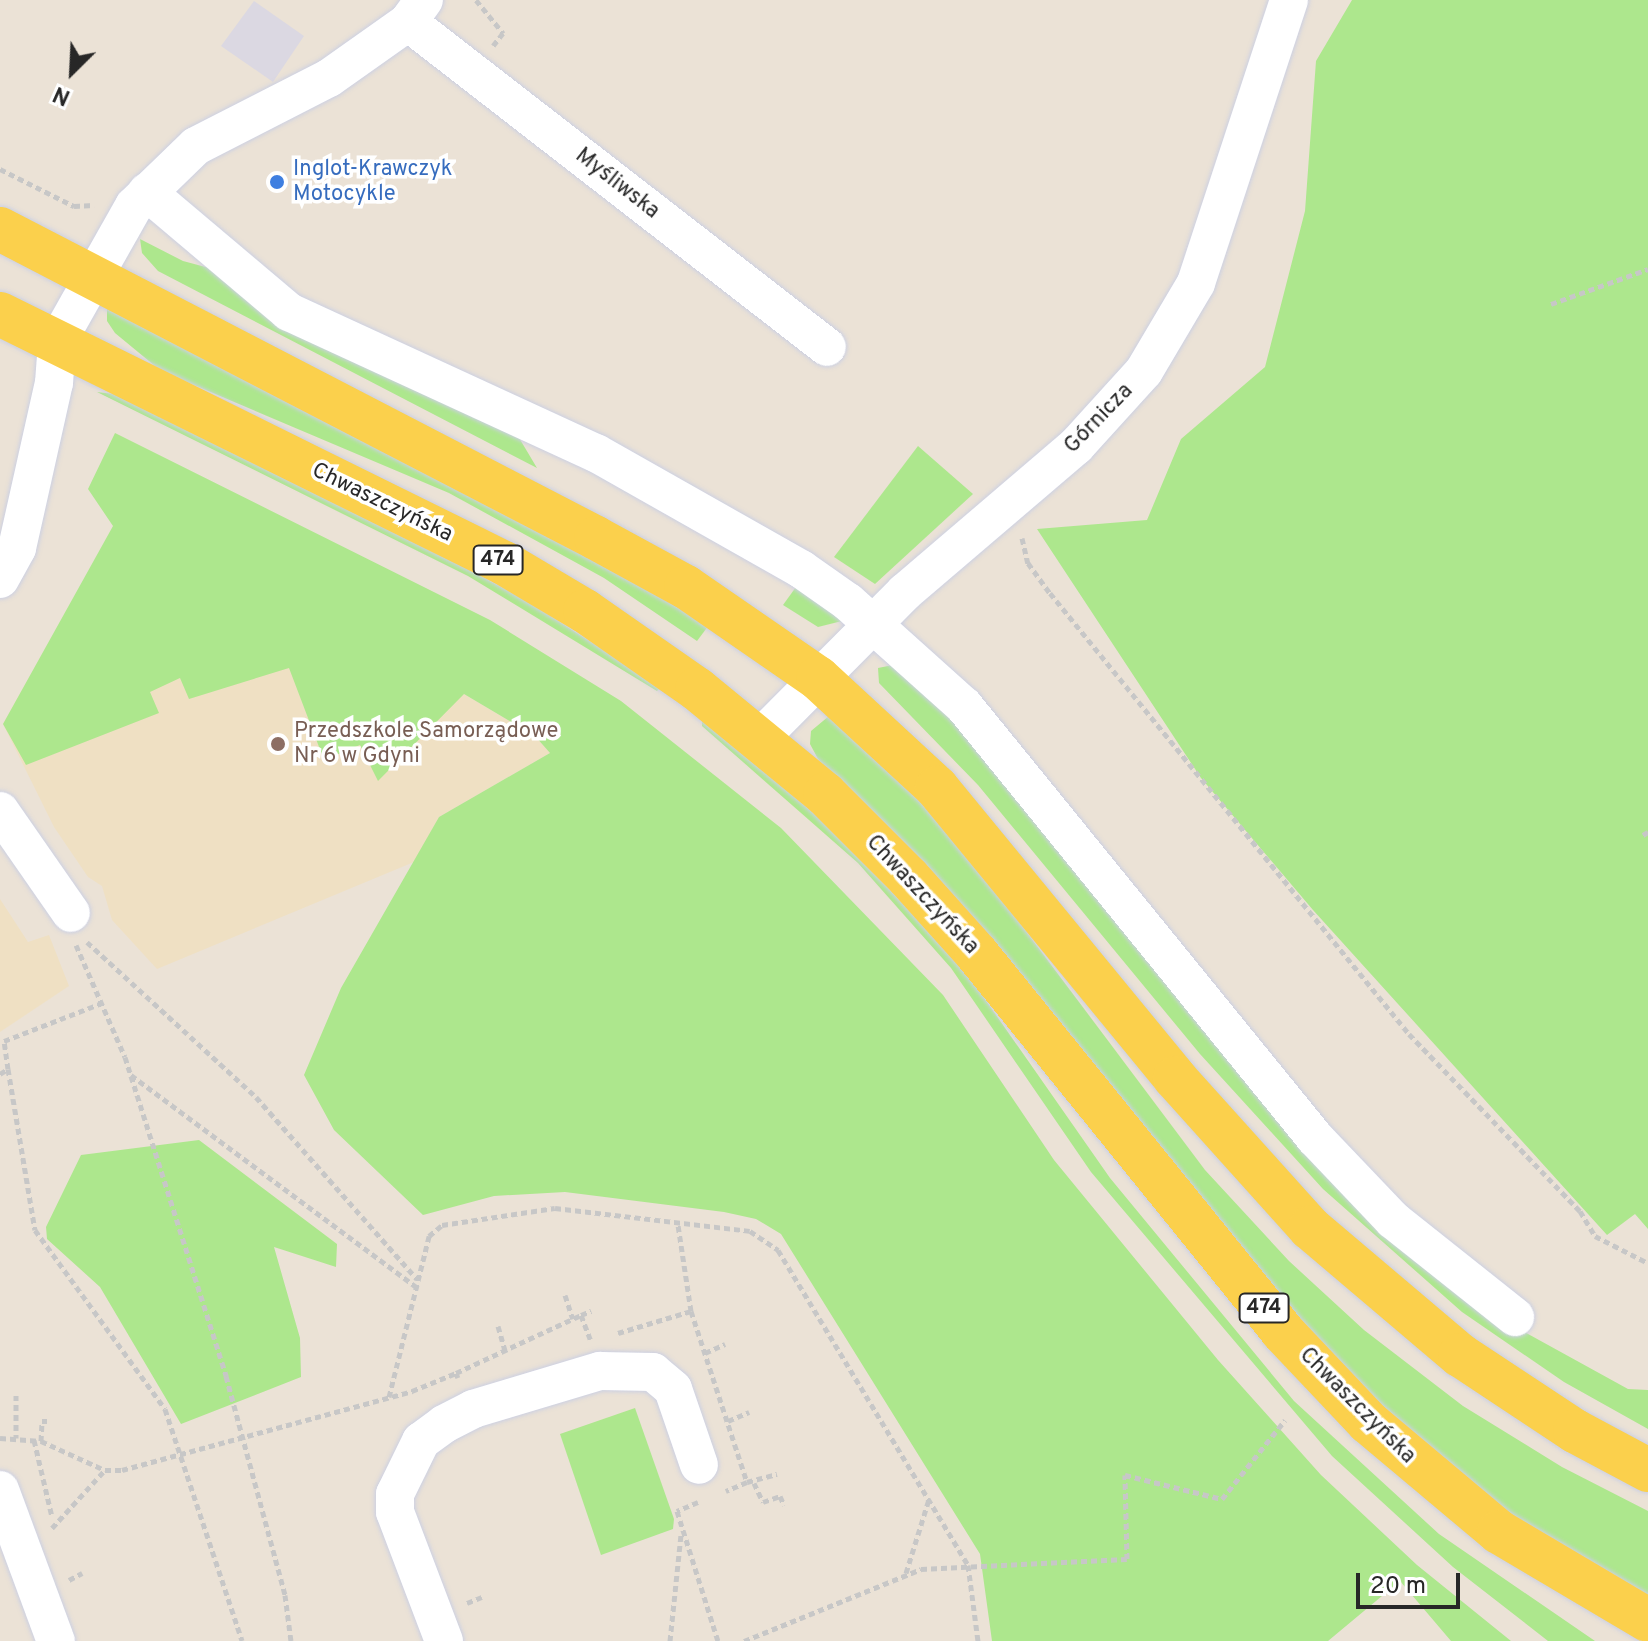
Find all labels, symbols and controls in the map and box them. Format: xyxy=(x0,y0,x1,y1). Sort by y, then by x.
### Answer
north arrow xyxy=(32,32,112,112)
text: N xyxy=(49,79,75,110)
street label: Myśliwska xyxy=(570,143,664,225)
place label: Inglot-Krawczyk Motocykle xyxy=(293,156,452,208)
marker: Inglot-Krawczyk Motocykle xyxy=(268,173,286,191)
street label: Górnicza xyxy=(1059,378,1139,460)
street label: Chwaszczyńska xyxy=(307,458,457,548)
road number: 474 xyxy=(472,544,524,576)
place label: Przedszkole Samorządowe Nr 6 w Gdyni xyxy=(294,718,558,770)
marker: Przedszkole Samorządowe Nr 6 w Gdyni xyxy=(269,735,287,753)
street label: Chwaszczyńska xyxy=(860,830,984,960)
road number: 474 xyxy=(1238,1292,1290,1324)
street label: Chwaszczyńska xyxy=(1293,1342,1421,1470)
scale bar xyxy=(1360,1557,1464,1607)
text: 20 m xyxy=(1370,1572,1426,1602)

